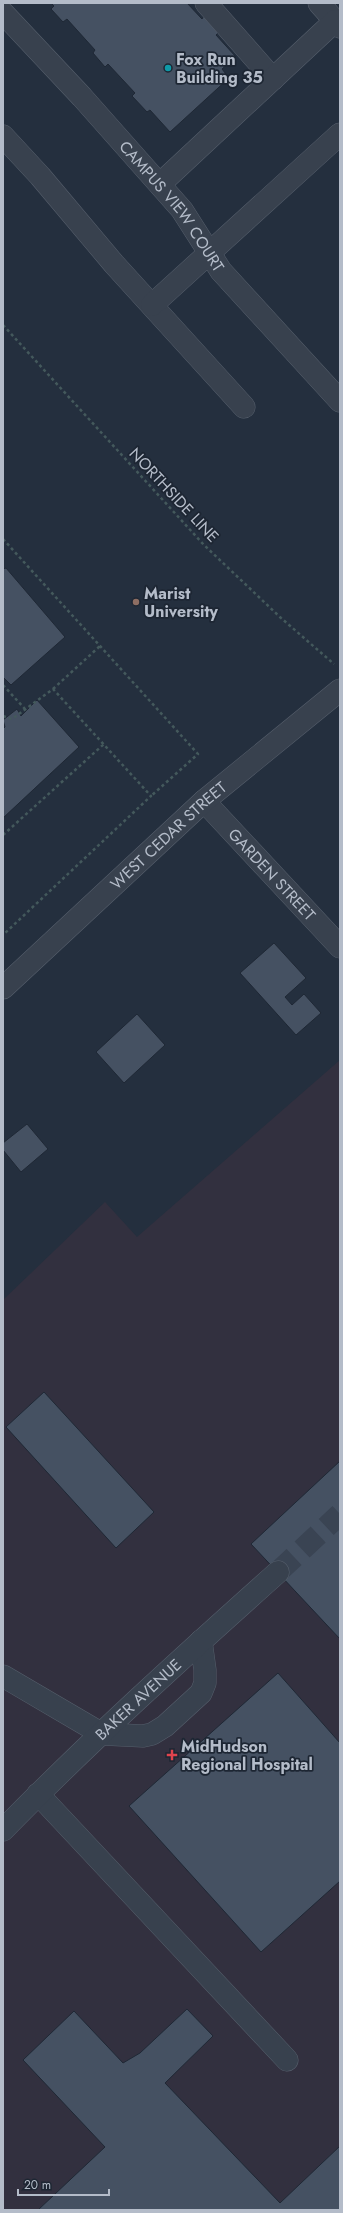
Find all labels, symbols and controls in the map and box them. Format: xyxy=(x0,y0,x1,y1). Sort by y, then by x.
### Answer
place label: Fox Run Building 35 xyxy=(176,48,263,89)
marker: Fox Run Building 35 xyxy=(163,63,173,73)
street label: CAMPUS VIEW COURT xyxy=(114,135,230,277)
street label: NORTHSIDE LINE xyxy=(124,442,224,548)
place label: Marist University xyxy=(144,582,219,623)
marker: Marist University xyxy=(131,597,141,607)
street label: WEST CEDAR STREET xyxy=(105,775,232,894)
street label: GARDEN STREET xyxy=(223,823,321,926)
street label: BAKER AVENUE xyxy=(90,1653,186,1745)
place label: MidHudson Regional Hospital xyxy=(181,1735,313,1776)
marker: MidHudson Regional Hospital xyxy=(166,1749,178,1761)
scale bar xyxy=(18,2171,109,2197)
text: 20 m xyxy=(24,2176,51,2194)

